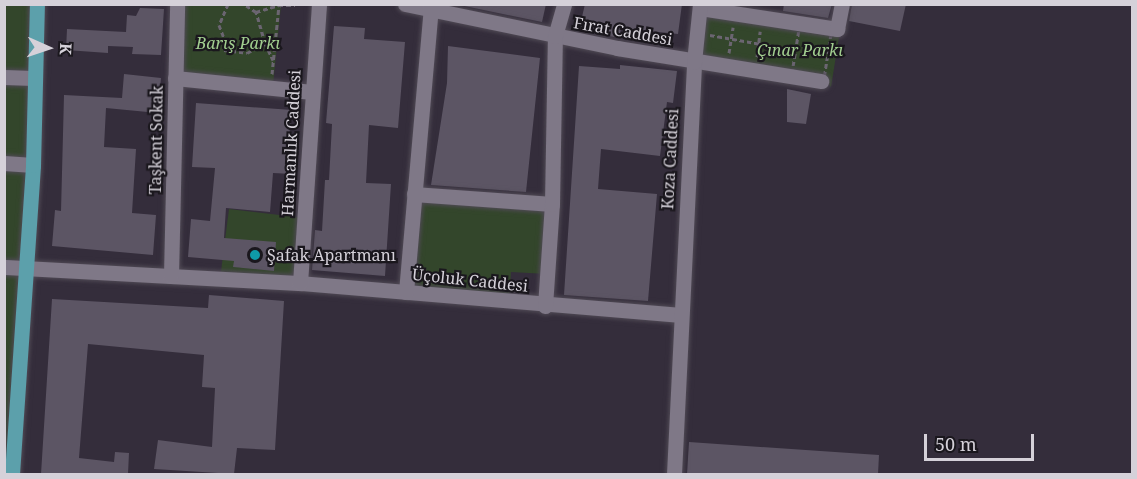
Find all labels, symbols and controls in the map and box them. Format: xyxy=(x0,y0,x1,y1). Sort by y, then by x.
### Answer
street label: Fırat Caddesi xyxy=(572,13,674,49)
north arrow xyxy=(18,18,78,78)
park label: Barış Parkı xyxy=(196,33,280,53)
park label: Çınar Parkı xyxy=(757,40,843,60)
text: K xyxy=(55,42,77,55)
street label: Harmanlık Caddesi xyxy=(278,69,304,217)
street label: Taşkent Sokak xyxy=(145,85,167,195)
street label: Koza Caddesi xyxy=(658,108,682,210)
place label: Şafak Apartmanı xyxy=(267,245,396,265)
marker: Şafak Apartmanı xyxy=(248,248,262,262)
street label: Üçoluk Caddesi xyxy=(411,264,529,296)
scale bar xyxy=(927,422,1036,460)
text: 50 m xyxy=(935,432,977,456)

